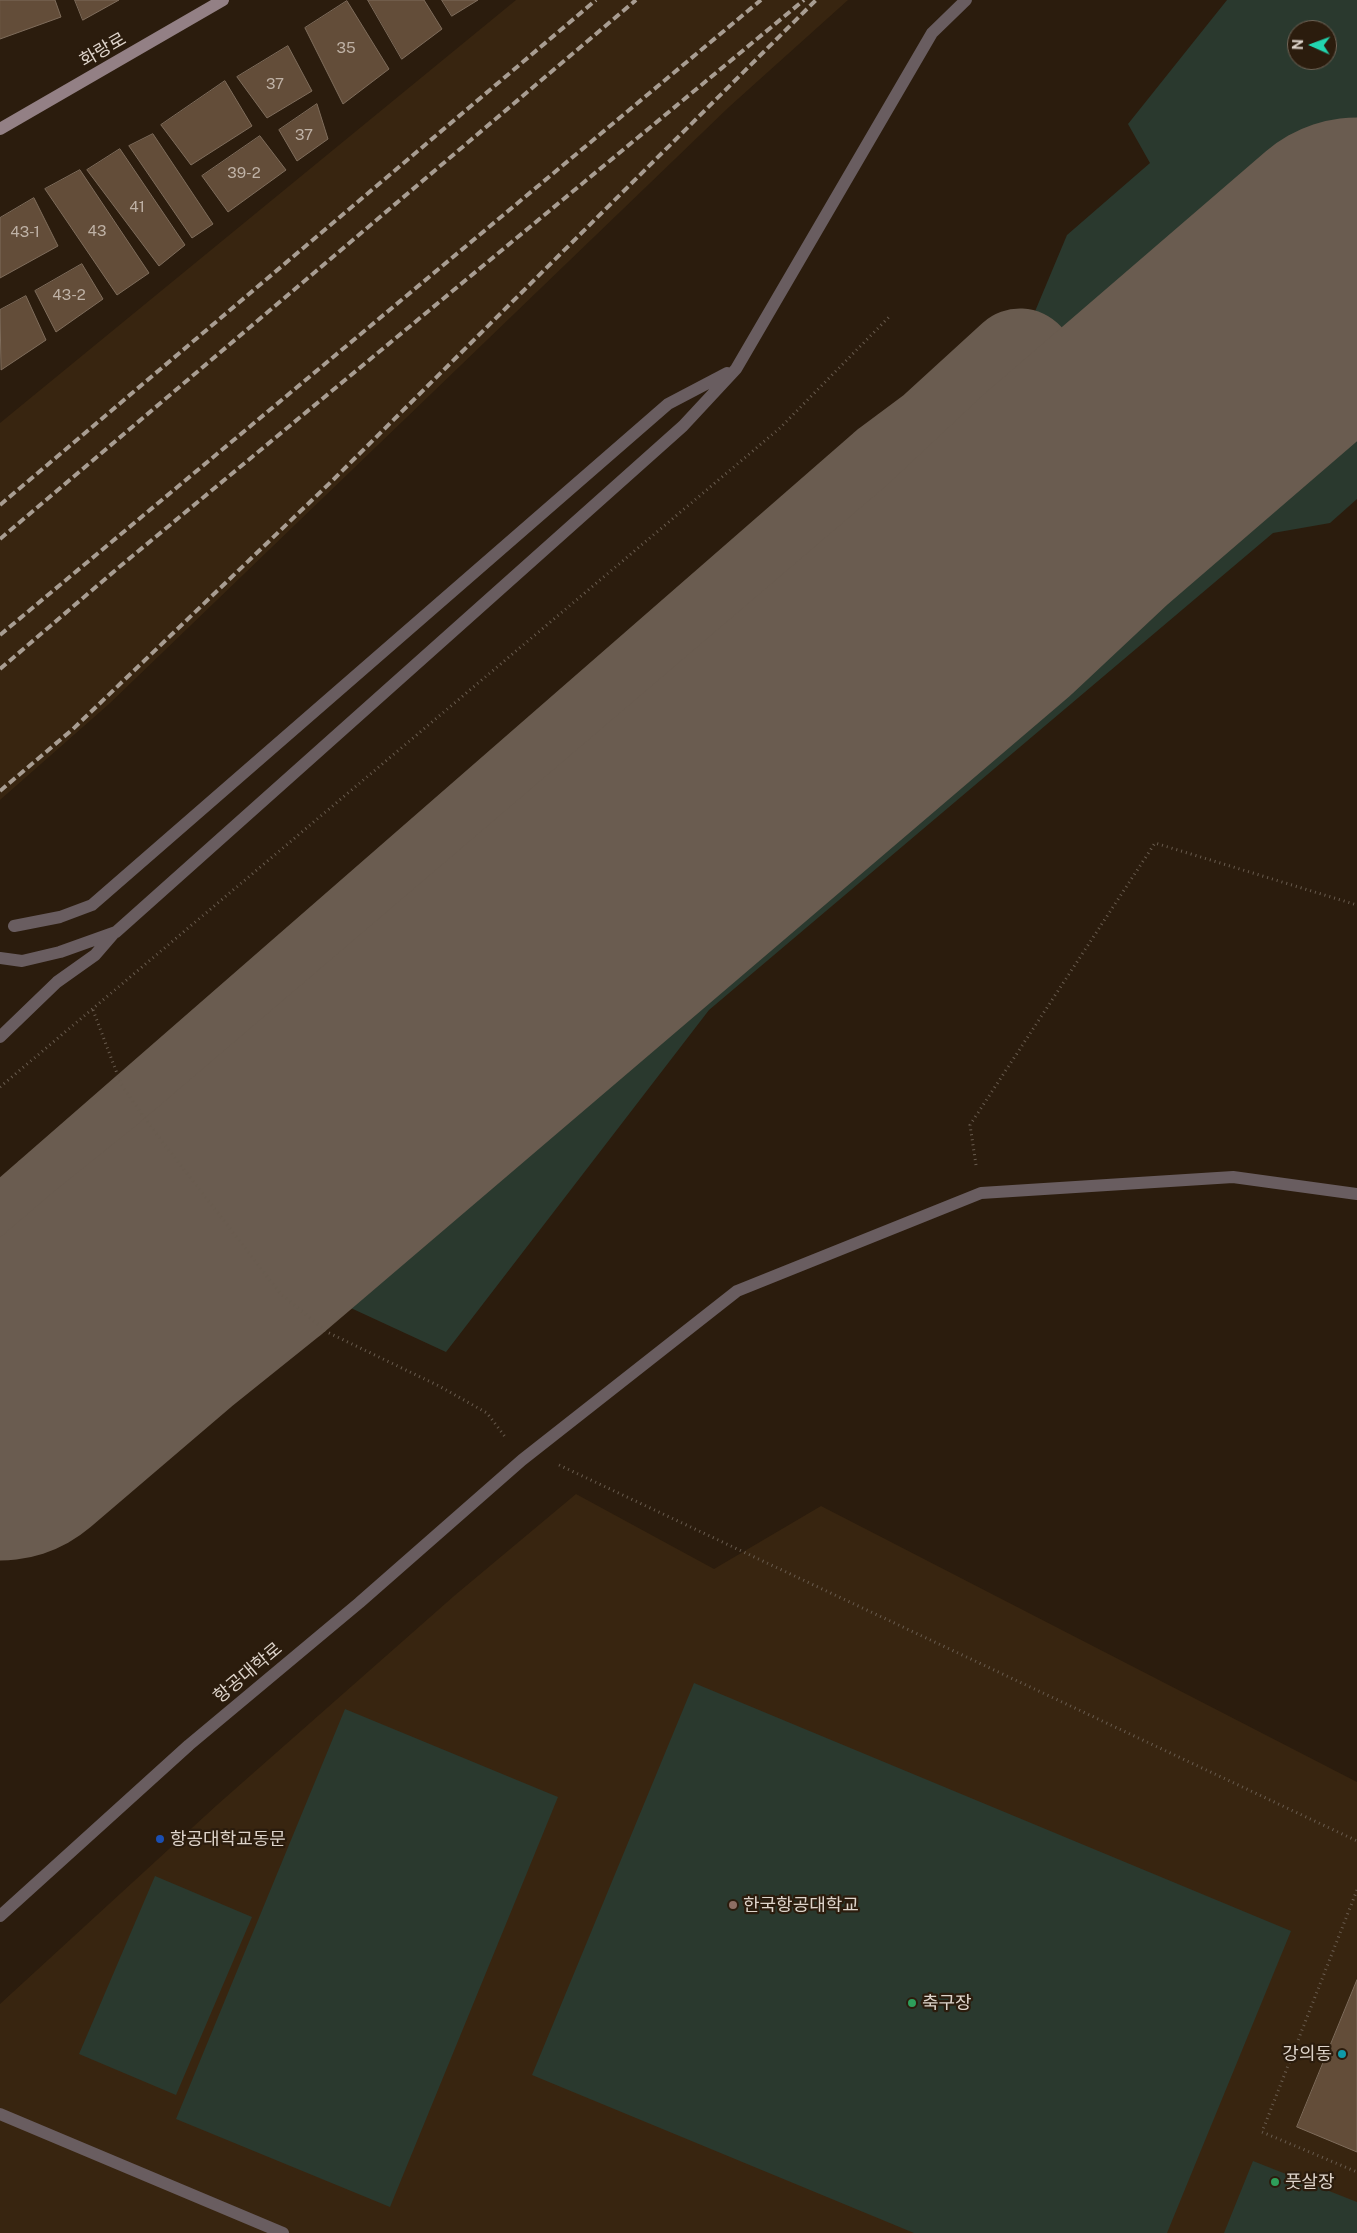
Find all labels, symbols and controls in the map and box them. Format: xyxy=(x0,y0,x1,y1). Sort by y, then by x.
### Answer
north arrow xyxy=(1287,20,1337,70)
street label: 화랑로 xyxy=(76,28,130,72)
house number: 35 xyxy=(336,39,356,57)
text: N xyxy=(1290,39,1306,50)
house number: 37 xyxy=(266,75,284,93)
house number: 37 xyxy=(295,126,313,144)
house number: 39-2 xyxy=(227,164,261,182)
house number: 41 xyxy=(129,198,145,216)
house number: 43 xyxy=(88,222,106,240)
house number: 43-1 xyxy=(10,223,40,241)
house number: 43-2 xyxy=(52,286,86,304)
street label: 항공대학로 xyxy=(209,1638,287,1708)
place label: 항공대학교동문 xyxy=(170,1828,286,1850)
marker: 항공대학교동문 xyxy=(154,1833,166,1845)
place label: 한국항공대학교 xyxy=(743,1894,859,1916)
marker: 한국항공대학교 xyxy=(727,1899,739,1911)
place label: 축구장 xyxy=(922,1992,972,2014)
marker: 축구장 xyxy=(906,1997,918,2009)
place label: 강의동 xyxy=(1282,2043,1332,2065)
marker: 강의동 xyxy=(1336,2048,1348,2060)
place label: 풋살장 xyxy=(1285,2171,1335,2193)
marker: 풋살장 xyxy=(1269,2176,1281,2188)

